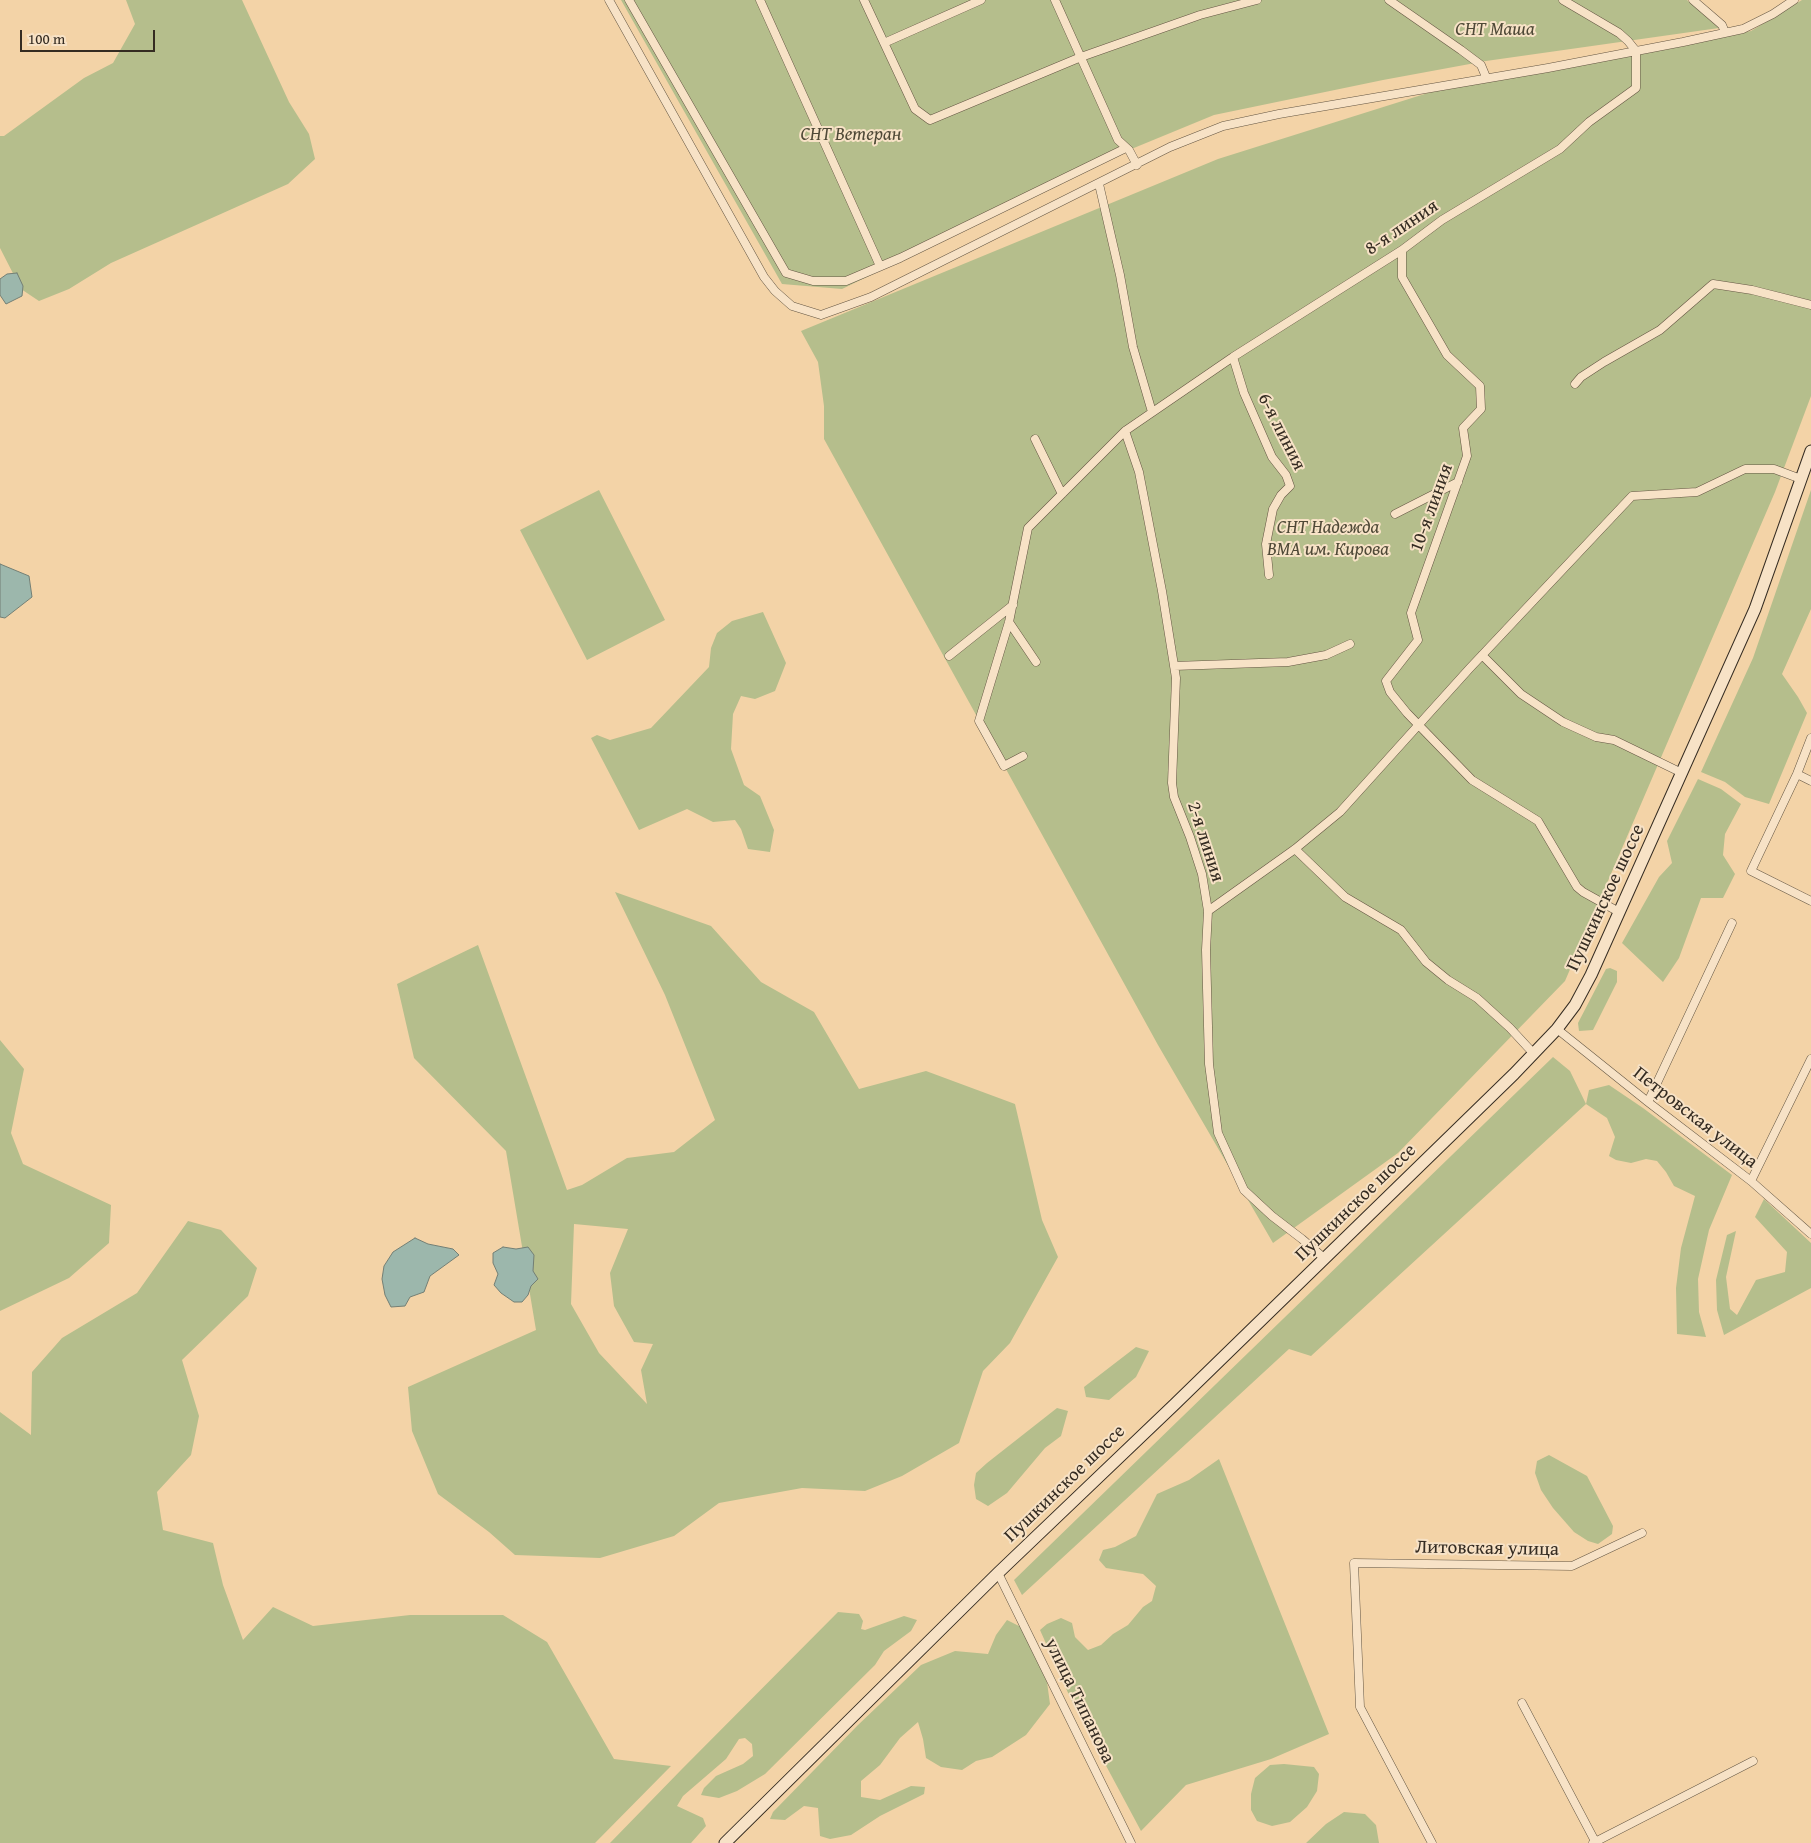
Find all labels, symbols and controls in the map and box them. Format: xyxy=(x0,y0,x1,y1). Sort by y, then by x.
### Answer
park label: СНТ Маша xyxy=(1455,19,1535,41)
scale bar xyxy=(22,20,158,52)
text: 100 m xyxy=(28,28,65,49)
park label: СНТ Ветеран xyxy=(800,124,902,146)
street label: 8-я линия xyxy=(1361,195,1443,261)
street label: 6-я линия xyxy=(1252,390,1310,474)
street label: 10-я линия xyxy=(1406,461,1458,555)
park label: СНТ Надежда ВМА им. Кирова xyxy=(1267,517,1389,561)
street label: 2-я линия xyxy=(1181,799,1229,885)
street label: Пушкинское шоссе xyxy=(1562,821,1650,975)
street label: Петровская улица xyxy=(1628,1062,1762,1174)
street label: Пушкинское шоссе xyxy=(1291,1139,1421,1267)
street label: Пушкинское шоссе xyxy=(1000,1420,1130,1548)
street label: Литовская улица xyxy=(1415,1536,1559,1562)
street label: улица Типанова xyxy=(1039,1635,1119,1767)

